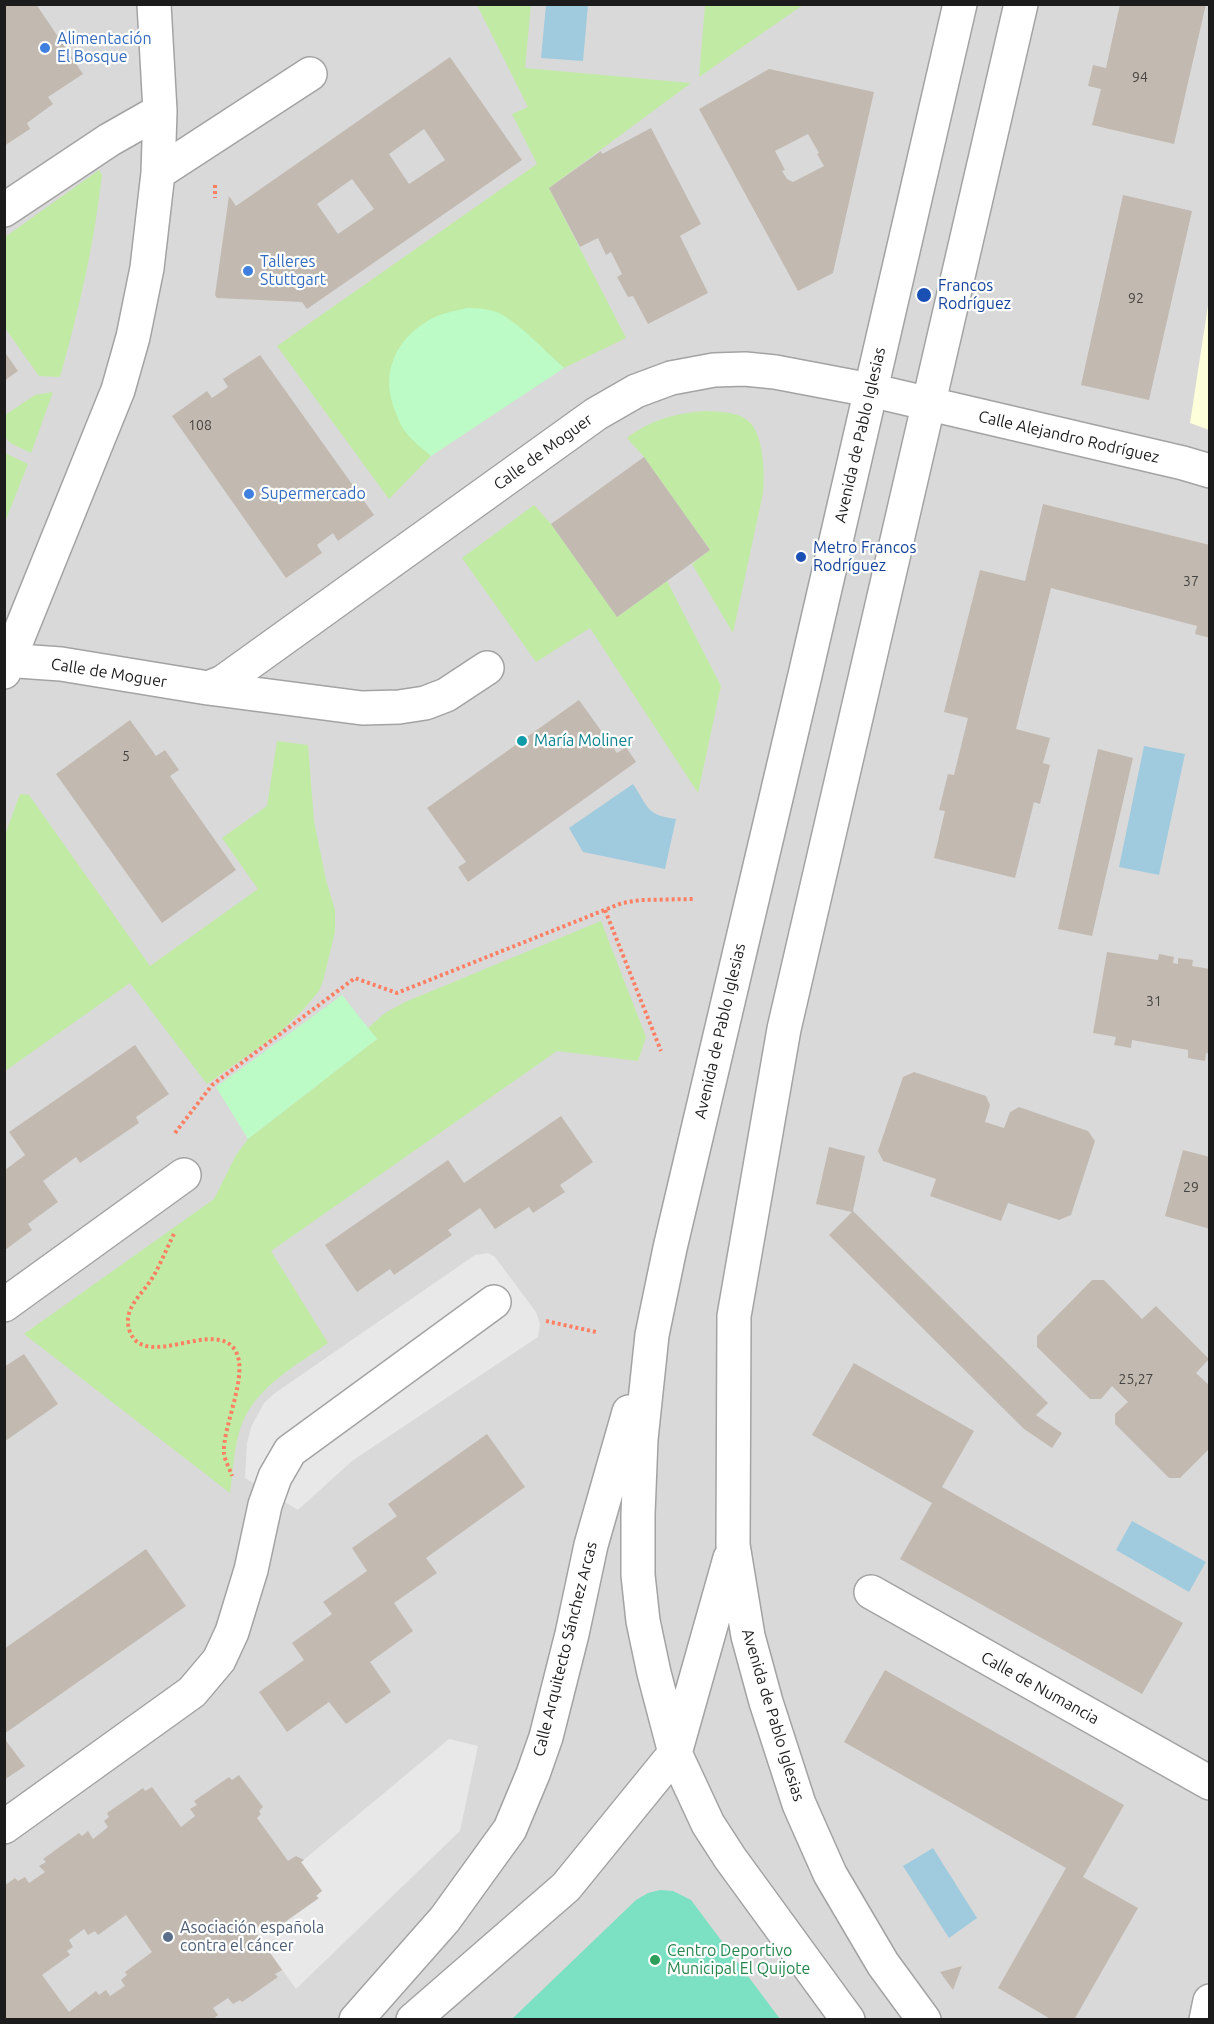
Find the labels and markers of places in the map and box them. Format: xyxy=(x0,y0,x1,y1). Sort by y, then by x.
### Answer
place label: Alimentación El Bosque xyxy=(57,29,152,67)
marker: Alimentación El Bosque xyxy=(38,41,52,55)
place label: Talleres Stuttgart xyxy=(260,252,326,290)
marker: Talleres Stuttgart xyxy=(241,264,255,278)
place label: Francos Rodríguez xyxy=(938,276,1011,314)
marker: Francos Rodríguez xyxy=(915,286,933,304)
place label: Supermercado xyxy=(261,484,366,504)
marker: Supermercado xyxy=(242,487,256,501)
place label: Metro Francos Rodríguez xyxy=(813,538,916,576)
marker: Metro Francos Rodríguez xyxy=(794,550,808,564)
place label: María Moliner xyxy=(534,731,633,751)
marker: María Moliner xyxy=(515,734,529,748)
place label: Asociación española contra el cáncer xyxy=(180,1918,324,1956)
marker: Asociación española contra el cáncer xyxy=(161,1930,175,1944)
place label: Centro Deportivo Municipal El Quijote xyxy=(667,1941,810,1979)
marker: Centro Deportivo Municipal El Quijote xyxy=(648,1953,662,1967)

